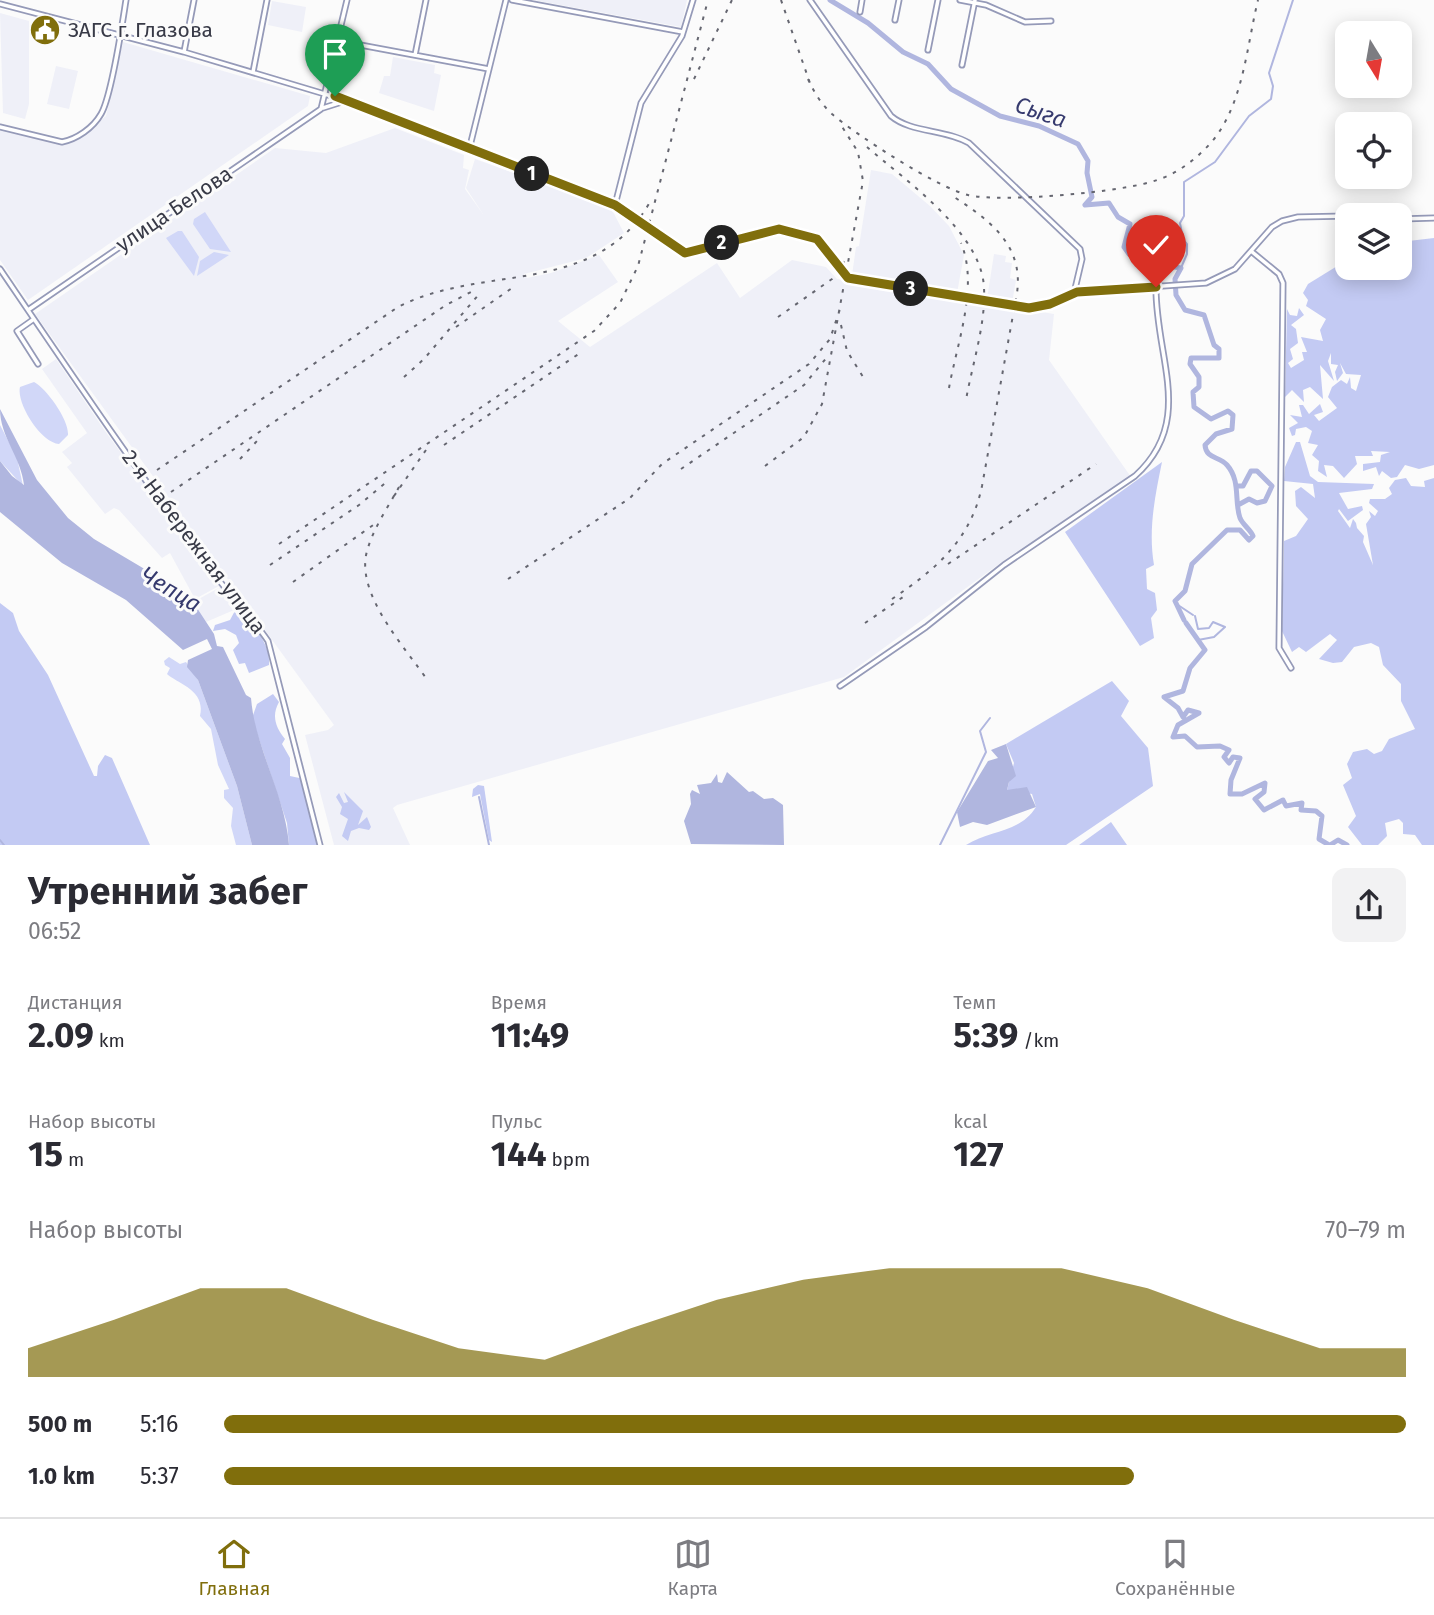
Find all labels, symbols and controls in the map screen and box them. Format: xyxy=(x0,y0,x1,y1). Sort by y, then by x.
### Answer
public building icon: ЗАГС г. Глазова xyxy=(28,13,62,47)
place label: ЗАГС г. Глазова xyxy=(68,17,213,43)
north arrow xyxy=(1335,21,1412,98)
map controls xyxy=(1335,21,1412,280)
pin xyxy=(305,24,365,96)
icon: arrive xyxy=(316,35,354,73)
water label: Сыга xyxy=(1012,90,1070,134)
button: locate xyxy=(1335,112,1412,189)
pin: 1 xyxy=(514,156,550,192)
street label: улица Белова xyxy=(111,161,237,257)
text: 1 xyxy=(527,162,536,185)
button: layers xyxy=(1335,203,1412,280)
pin xyxy=(1126,215,1186,287)
pin: 2 xyxy=(704,226,740,260)
icon: check xyxy=(1137,226,1175,264)
text: 2 xyxy=(717,231,726,254)
pin: 3 xyxy=(894,272,928,306)
text: 3 xyxy=(906,277,915,300)
street label: 2-я Набережная улица xyxy=(116,445,272,639)
water label: Чепца xyxy=(136,560,206,618)
text: Утренний забег xyxy=(28,868,307,914)
button: share xyxy=(1332,868,1406,942)
text: 06:52 xyxy=(28,917,81,945)
text: Дистанция xyxy=(28,991,123,1014)
text: Время xyxy=(491,991,547,1014)
text: Темп xyxy=(953,991,996,1014)
text: 2.09 xyxy=(28,1014,94,1056)
text: 11:49 xyxy=(491,1014,569,1056)
text: 5:39 xyxy=(953,1014,1018,1056)
text: km xyxy=(94,1029,125,1052)
text: /km xyxy=(1018,1029,1059,1052)
text: Набор высоты xyxy=(28,1110,156,1133)
text: Пульс xyxy=(491,1110,542,1133)
text: kcal xyxy=(953,1110,988,1133)
text: 15 xyxy=(28,1133,63,1175)
text: 144 xyxy=(491,1133,546,1175)
text: 127 xyxy=(953,1133,1004,1175)
text: m xyxy=(63,1148,84,1171)
text: bpm xyxy=(546,1148,590,1171)
text: Набор высоты xyxy=(28,1216,183,1244)
text: 70–79 m xyxy=(1325,1216,1406,1244)
text: 500 m xyxy=(28,1410,92,1438)
text: 5:16 xyxy=(140,1410,178,1438)
text: 1.0 km xyxy=(28,1462,95,1490)
text: 5:37 xyxy=(140,1462,179,1490)
tab: Главная xyxy=(199,1535,270,1600)
tab: Карта xyxy=(668,1535,718,1600)
tab: Сохранённые xyxy=(1115,1535,1235,1600)

